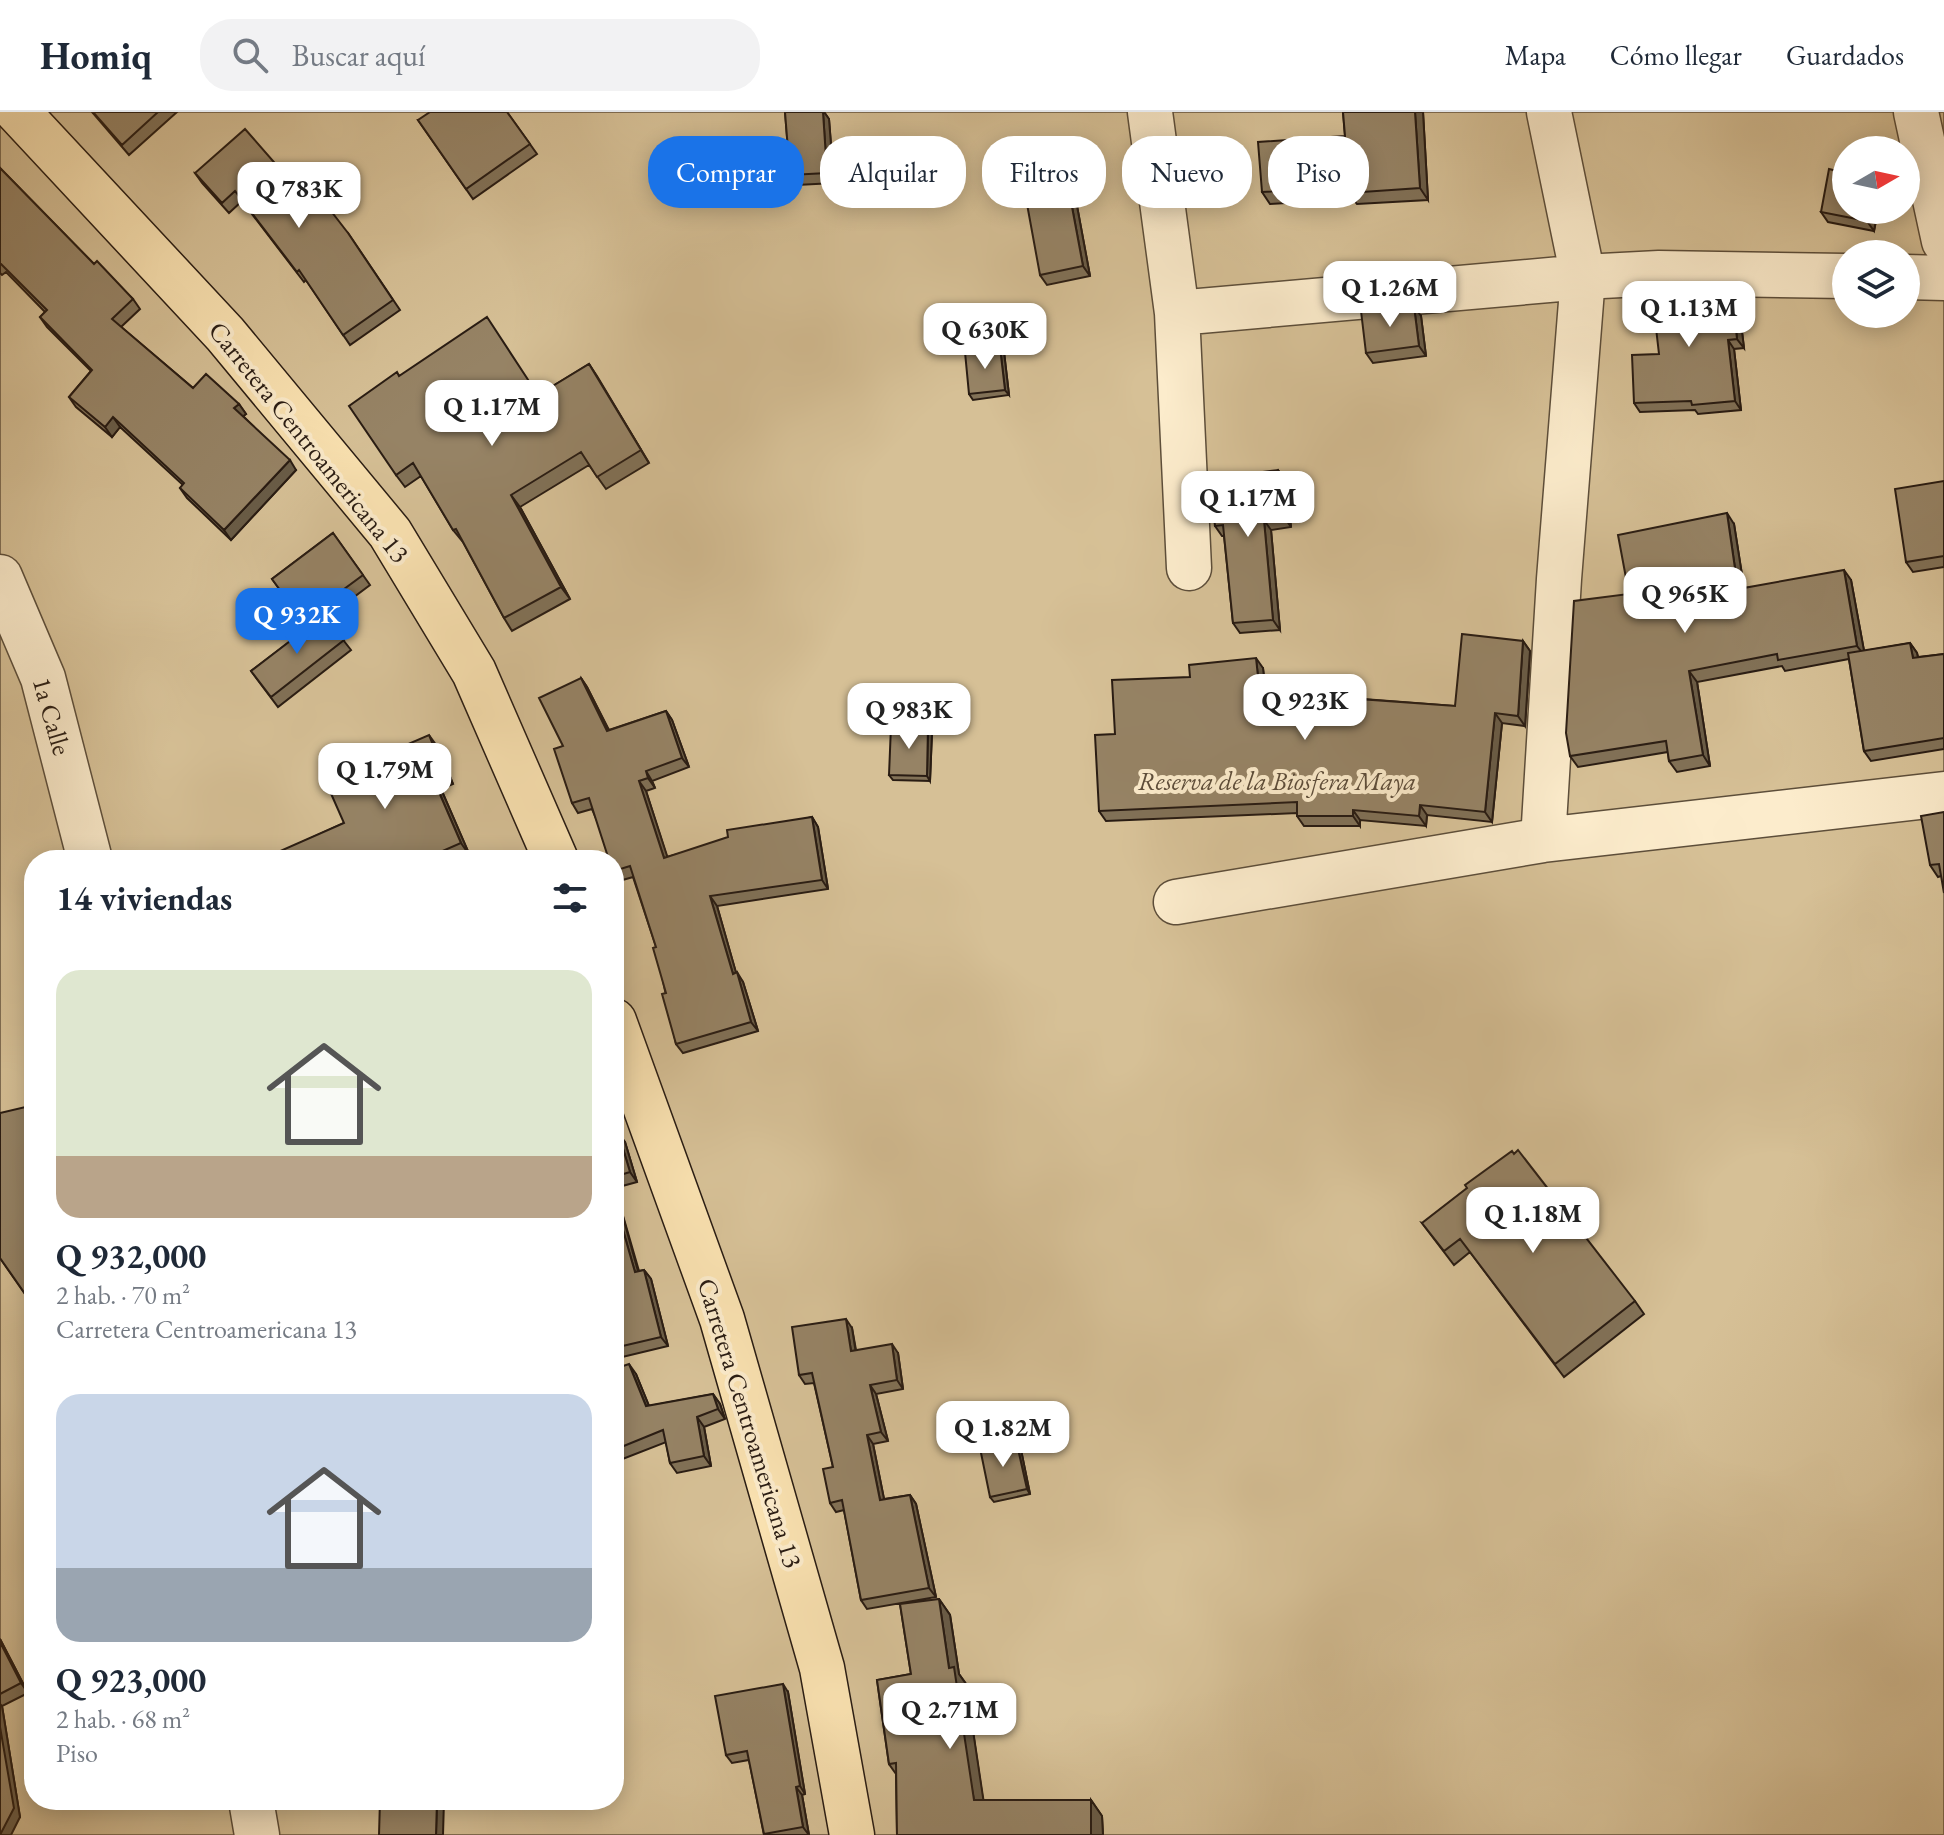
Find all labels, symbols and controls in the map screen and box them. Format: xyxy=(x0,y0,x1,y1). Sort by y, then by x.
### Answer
search box xyxy=(200,19,760,91)
text: Homiq xyxy=(40,31,152,80)
icon: search xyxy=(228,33,272,77)
text: Buscar aquí xyxy=(292,36,425,75)
text: Mapa xyxy=(1505,37,1566,73)
text: Cómo llegar xyxy=(1610,37,1742,73)
text: Guardados xyxy=(1786,37,1904,73)
chip: Comprar xyxy=(648,136,804,208)
chip: Alquilar xyxy=(820,136,966,208)
chip: Filtros xyxy=(982,136,1106,208)
chip: Nuevo xyxy=(1122,136,1252,208)
chip: Piso xyxy=(1268,136,1369,208)
north arrow xyxy=(1832,136,1920,224)
map controls xyxy=(1832,136,1920,328)
pin: Q 783K xyxy=(234,162,364,230)
text: Q 783K xyxy=(255,171,343,205)
button: layers xyxy=(1832,240,1920,328)
pin: Q 1.26M xyxy=(1316,261,1464,329)
text: Q 1.26M xyxy=(1341,270,1439,304)
pin: Q 1.13M xyxy=(1615,281,1763,349)
text: Q 1.13M xyxy=(1640,290,1738,324)
pin: Q 630K xyxy=(920,303,1050,371)
text: Q 630K xyxy=(941,312,1029,346)
street label: Carretera Centroamericana 13 xyxy=(201,314,417,570)
pin: Q 1.17M xyxy=(418,380,566,448)
text: Q 1.17M xyxy=(443,389,541,423)
pin: Q 1.17M xyxy=(1174,471,1322,539)
text: Q 1.17M xyxy=(1199,480,1297,514)
pin: Q 965K xyxy=(1620,567,1750,635)
text: Q 965K xyxy=(1641,576,1729,610)
pin: Q 932K xyxy=(232,588,362,656)
text: Q 932K xyxy=(253,597,341,631)
street label: 1a Calle xyxy=(25,673,79,759)
pin: Q 923K xyxy=(1240,674,1370,742)
pin: Q 983K xyxy=(844,683,974,751)
text: Q 923K xyxy=(1261,683,1349,717)
text: Q 983K xyxy=(865,692,953,726)
pin: Q 1.79M xyxy=(311,743,459,811)
text: Q 1.79M xyxy=(336,752,434,786)
park label: Reserva de la Biosfera Maya xyxy=(1138,764,1416,798)
text: 14 viviendas xyxy=(56,876,232,920)
icon: filters xyxy=(548,876,592,920)
icon: home xyxy=(252,1022,396,1166)
pin: Q 1.18M xyxy=(1459,1187,1607,1255)
text: Q 1.18M xyxy=(1484,1196,1582,1230)
text: Q 932,000 xyxy=(56,1234,206,1278)
street label: Carretera Centroamericana 13 xyxy=(690,1274,810,1572)
text: 2 hab. · 70 m² xyxy=(56,1278,190,1312)
text: Carretera Centroamericana 13 xyxy=(56,1312,357,1346)
pin: Q 1.82M xyxy=(929,1401,1077,1469)
text: Q 1.82M xyxy=(954,1410,1052,1444)
icon: home xyxy=(252,1446,396,1590)
text: Q 923,000 xyxy=(56,1658,206,1702)
pin: Q 2.71M xyxy=(876,1683,1024,1751)
text: Q 2.71M xyxy=(901,1692,999,1726)
text: 2 hab. · 68 m² xyxy=(56,1702,190,1736)
text: Piso xyxy=(56,1736,98,1770)

